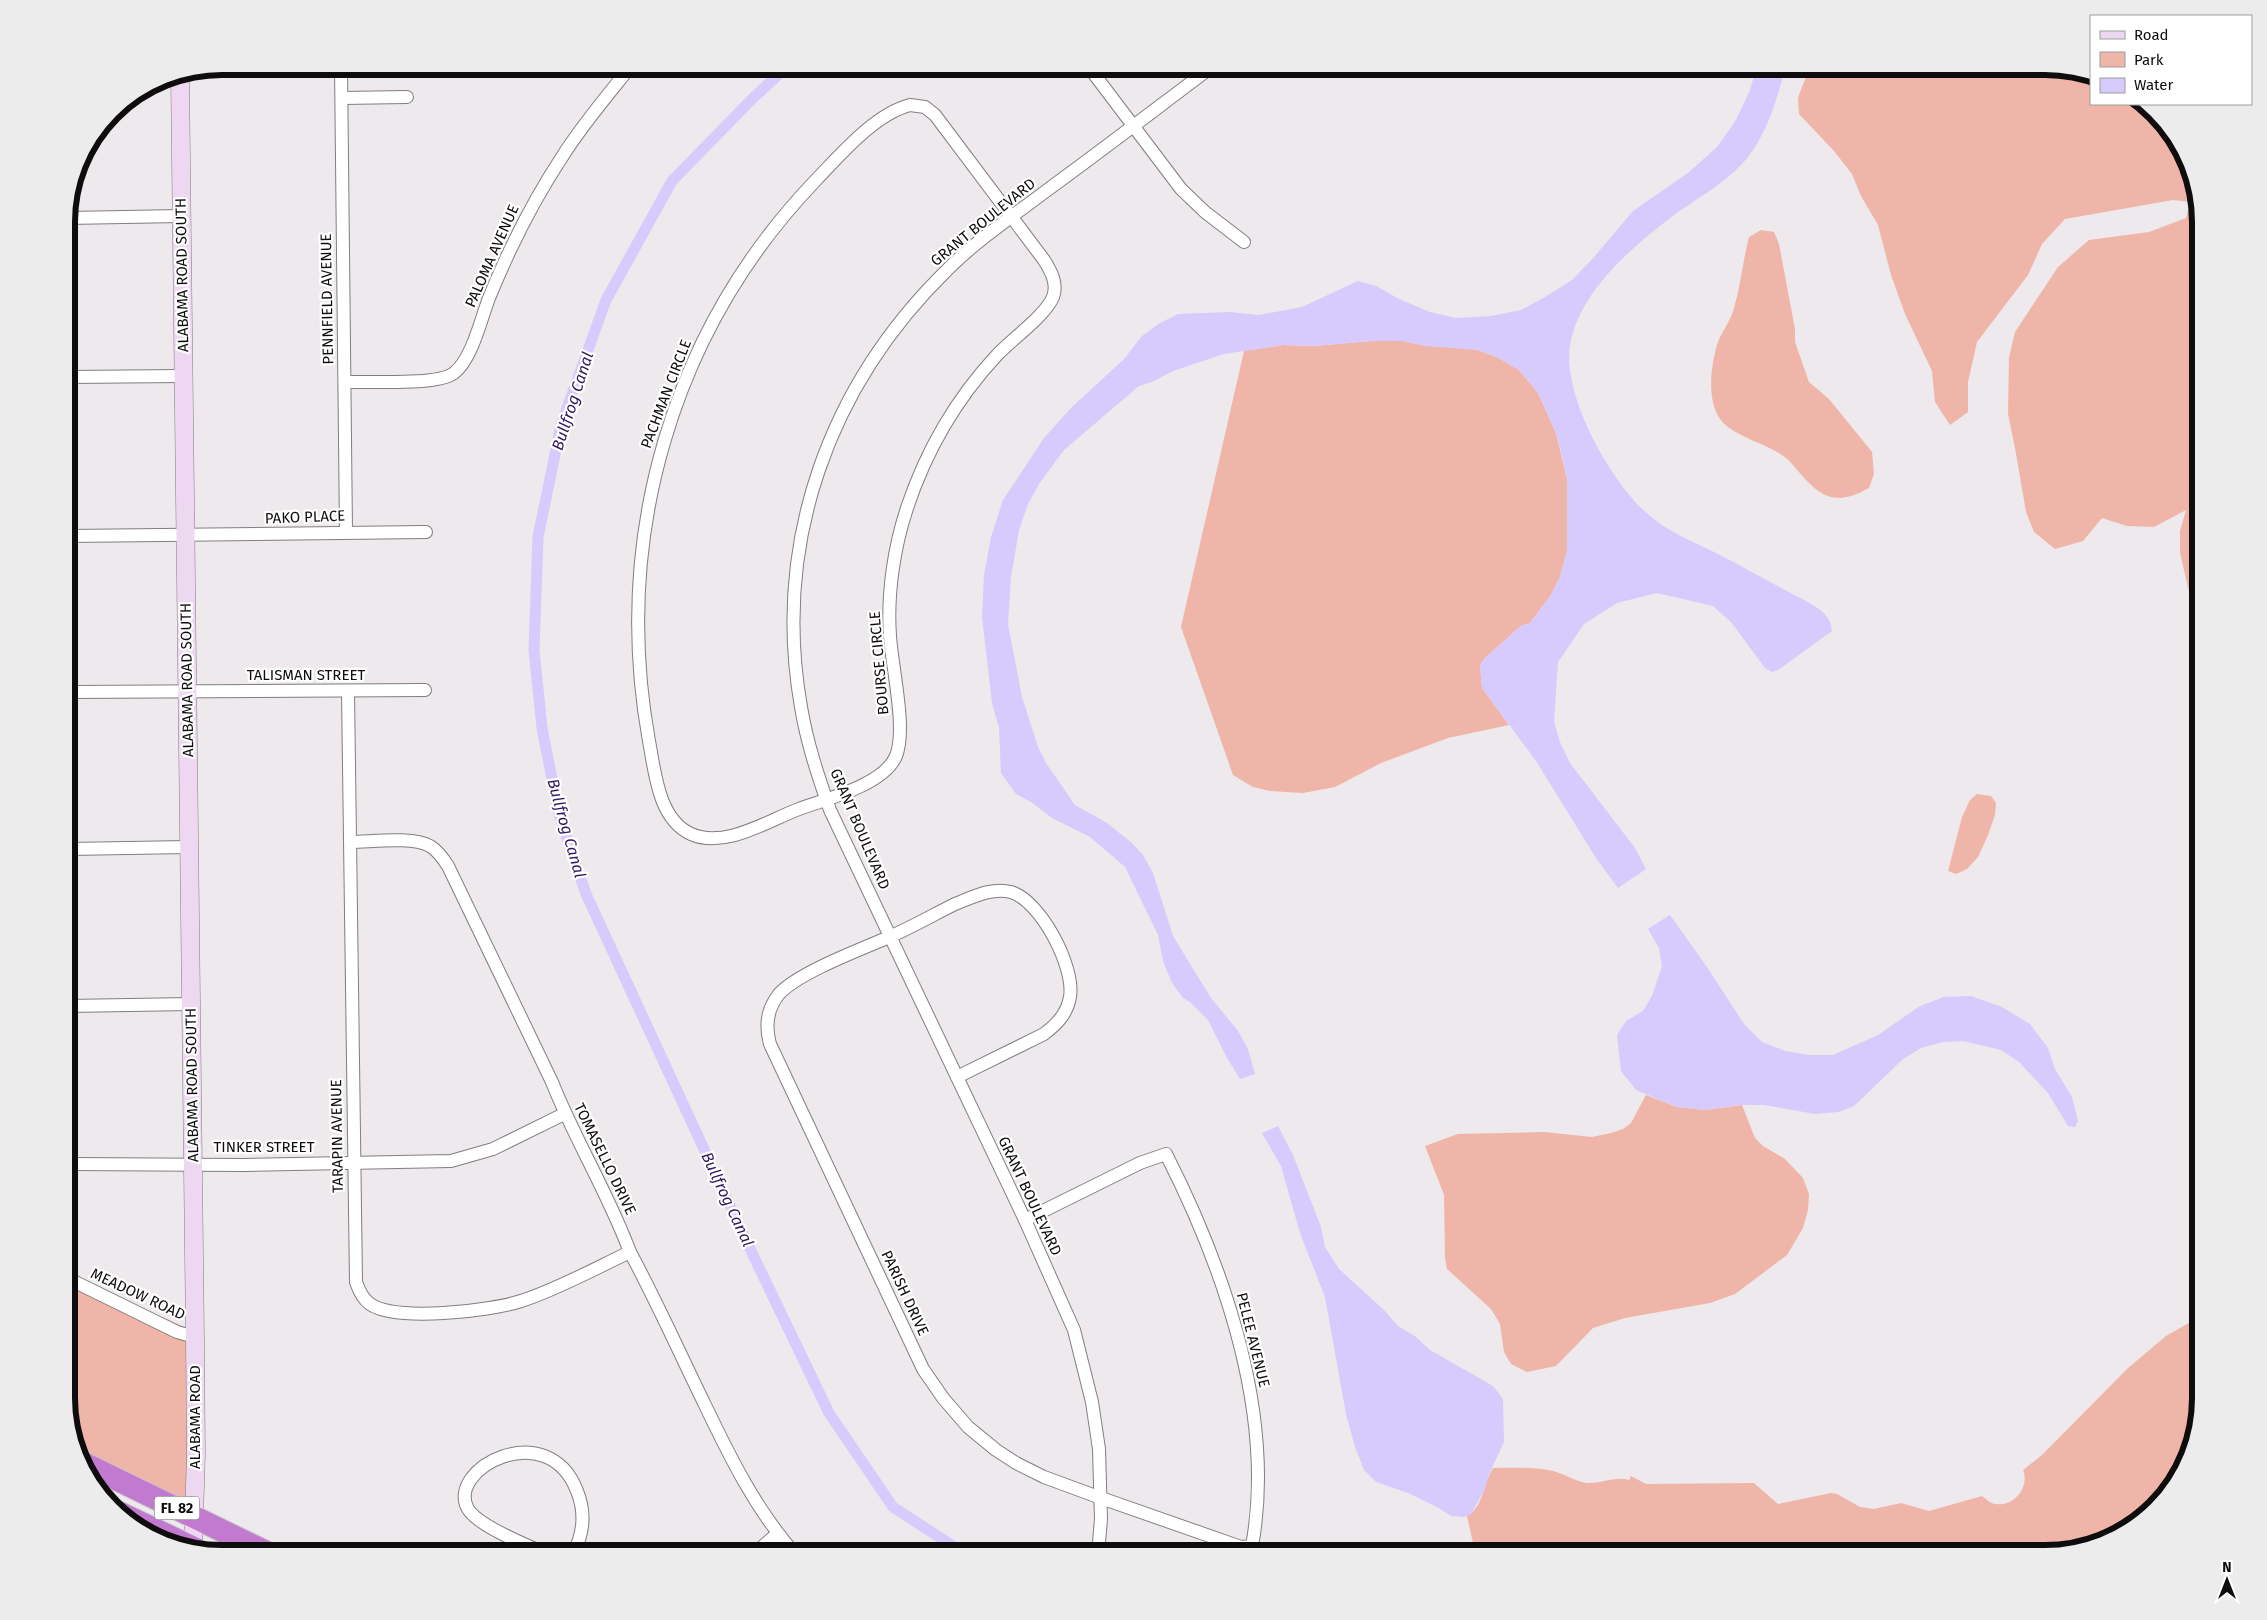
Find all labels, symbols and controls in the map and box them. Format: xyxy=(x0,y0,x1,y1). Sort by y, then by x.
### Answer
legend xyxy=(2090,15,2252,105)
text: Road xyxy=(2134,26,2169,44)
text: Park xyxy=(2134,51,2164,69)
text: Water xyxy=(2134,76,2173,94)
street label: GRANT BOULEVARD xyxy=(927,174,1039,270)
street label: ALABAMA ROAD SOUTH xyxy=(172,198,192,352)
street label: PALOMA AVENUE xyxy=(461,202,523,310)
street label: PENNFIELD AVENUE xyxy=(317,233,337,365)
street label: PACHMAN CIRCLE xyxy=(637,337,695,451)
water label: Bullfrog Canal xyxy=(548,350,597,453)
street label: PAKO PLACE xyxy=(264,507,346,527)
street label: ALABAMA ROAD SOUTH xyxy=(177,603,197,757)
street label: BOURSE CIRCLE xyxy=(865,610,893,716)
street label: TALISMAN STREET xyxy=(247,666,365,684)
street label: GRANT BOULEVARD xyxy=(826,766,894,892)
water label: Bullfrog Canal xyxy=(543,776,590,880)
street label: ALABAMA ROAD SOUTH xyxy=(182,1008,202,1162)
street label: TARAPIN AVENUE xyxy=(327,1079,347,1193)
street label: TOMASELLO DRIVE xyxy=(570,1100,640,1218)
street label: GRANT BOULEVARD xyxy=(994,1134,1066,1258)
street label: TINKER STREET xyxy=(214,1138,315,1156)
water label: Bullfrog Canal xyxy=(697,1149,758,1250)
street label: PARISH DRIVE xyxy=(877,1248,933,1338)
street label: MEADOW ROAD xyxy=(88,1264,188,1324)
street label: PELEE AVENUE xyxy=(1233,1291,1273,1389)
street label: ALABAMA ROAD xyxy=(186,1365,204,1469)
road number: FL 82 xyxy=(154,1496,200,1520)
north arrow xyxy=(2202,1555,2252,1605)
text: N xyxy=(2222,1559,2232,1576)

